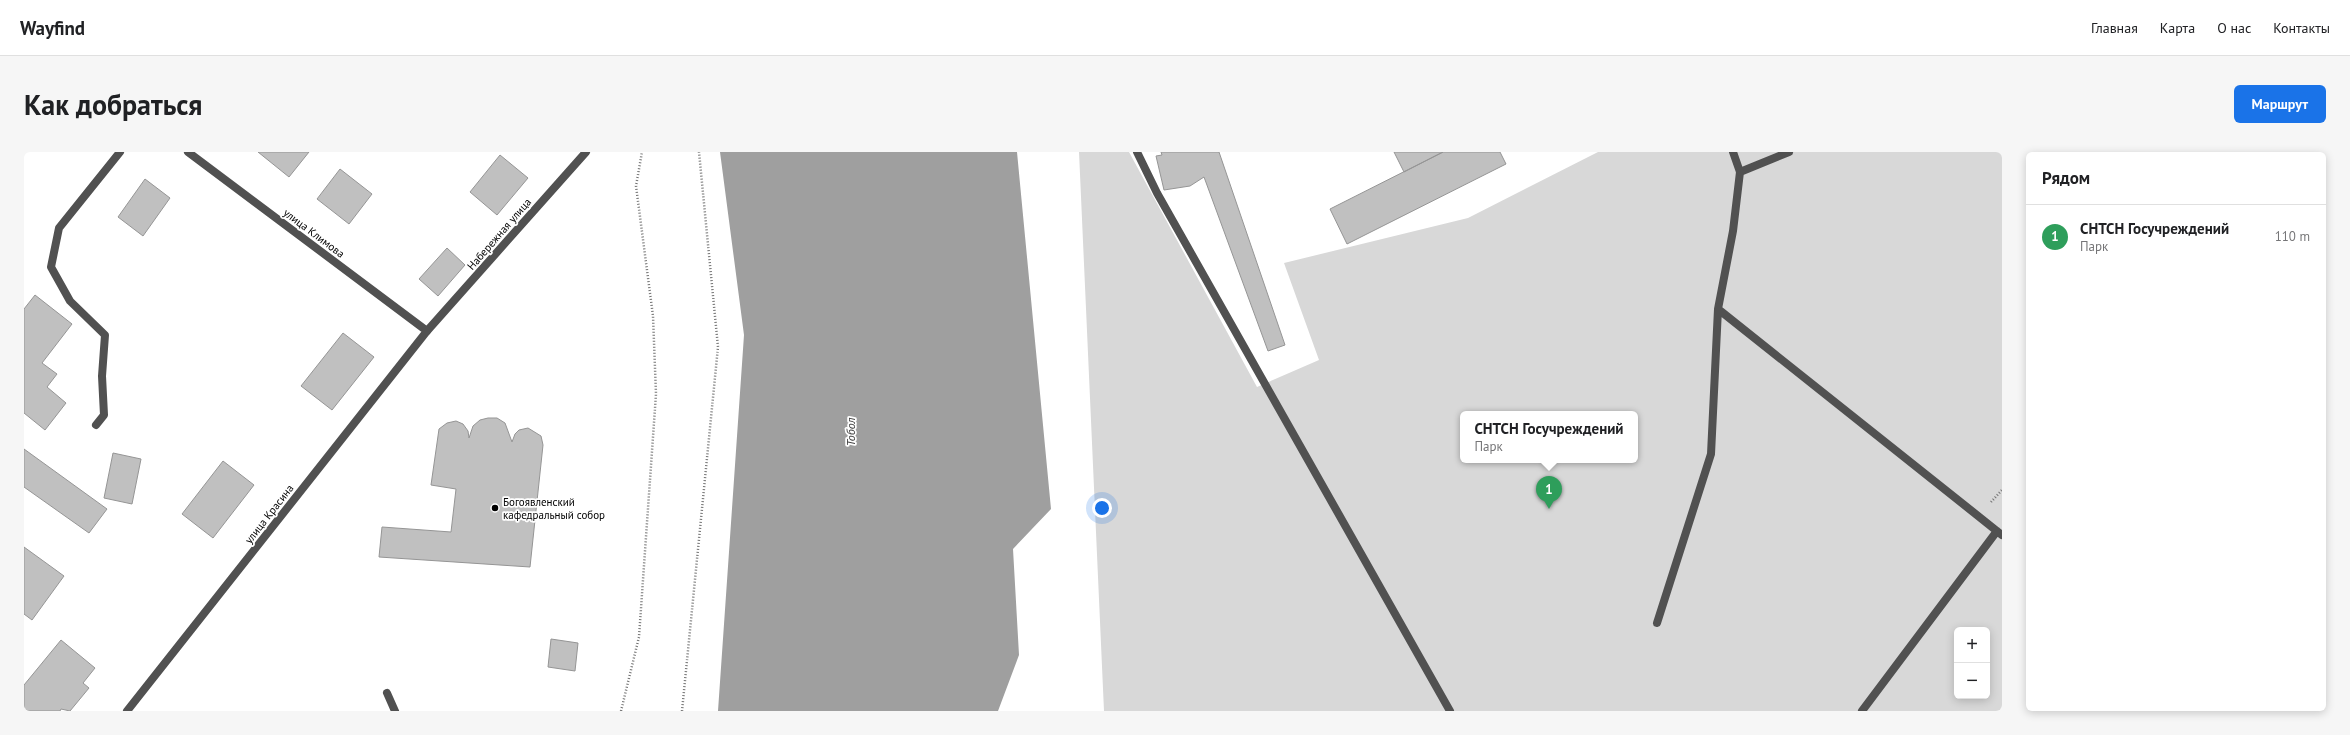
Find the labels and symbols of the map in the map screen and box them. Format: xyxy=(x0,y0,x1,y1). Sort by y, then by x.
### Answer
street label: Набережная улица xyxy=(464,195,534,273)
street label: улица Климова xyxy=(281,205,347,261)
water label: Тобол xyxy=(843,418,858,446)
pin: 1 xyxy=(1536,476,1562,509)
street label: улица Красина xyxy=(241,482,297,546)
place label: Богоявленский кафедральный собор xyxy=(503,495,605,522)
your location xyxy=(1092,498,1112,518)
marker: Богоявленский кафедральный собор xyxy=(490,503,500,513)

